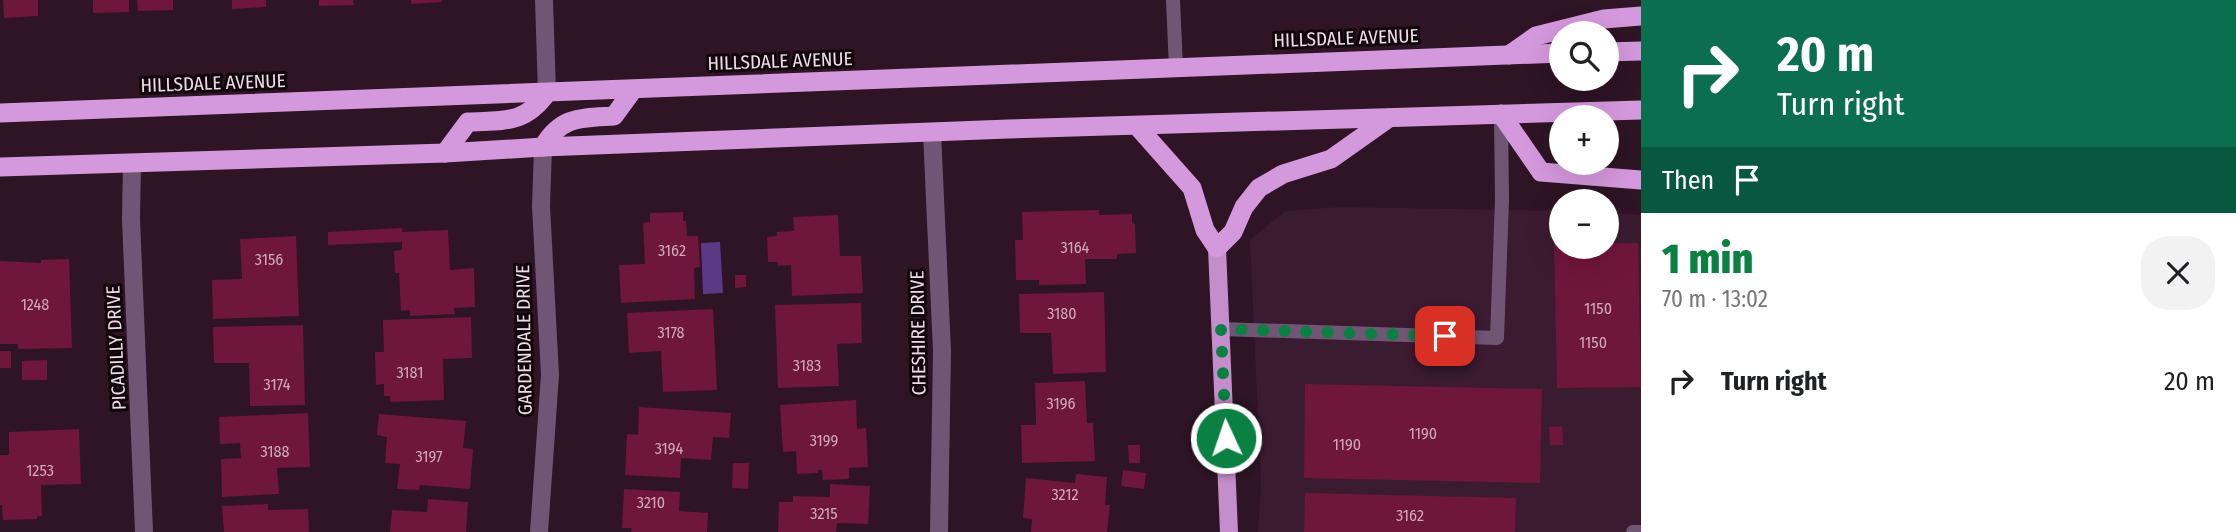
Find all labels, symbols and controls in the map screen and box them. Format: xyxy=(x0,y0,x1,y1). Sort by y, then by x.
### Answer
map controls xyxy=(1549,21,1619,259)
button: search xyxy=(1549,21,1619,91)
street label: HILLSDALE AVENUE xyxy=(1273,24,1419,52)
text: 20 m xyxy=(1777,25,1874,84)
icon: right xyxy=(1662,28,1753,119)
street label: HILLSDALE AVENUE xyxy=(707,47,853,75)
street label: HILLSDALE AVENUE xyxy=(140,69,286,97)
text: Turn right xyxy=(1777,85,1904,123)
button: + xyxy=(1549,105,1619,175)
icon: arrive xyxy=(1728,161,1766,199)
text: Then xyxy=(1662,165,1714,196)
button: − xyxy=(1549,189,1619,259)
text: 1 min xyxy=(1662,234,1753,284)
button: close xyxy=(2141,236,2215,310)
house number: 3164 xyxy=(1061,238,1090,257)
house number: 3162 xyxy=(658,241,686,260)
house number: 3156 xyxy=(255,250,283,269)
street label: GARDENDALE DRIVE xyxy=(511,265,537,415)
street label: CHESHIRE DRIVE xyxy=(905,270,931,395)
street label: PICADILLY DRIVE xyxy=(101,285,131,411)
text: 70 m · 13:02 xyxy=(1662,285,1768,313)
house number: 1248 xyxy=(21,295,49,314)
house number: 1150 xyxy=(1584,299,1612,318)
house number: 3180 xyxy=(1047,304,1077,323)
pin xyxy=(1415,306,1475,366)
icon: arrive xyxy=(1426,317,1464,355)
house number: 3178 xyxy=(657,323,685,342)
house number: 1150 xyxy=(1579,333,1607,352)
house number: 3183 xyxy=(793,356,821,375)
icon: right xyxy=(1662,362,1700,400)
house number: 3181 xyxy=(397,363,423,382)
text: Turn right xyxy=(1721,366,1827,397)
text: 20 m xyxy=(2164,366,2215,397)
house number: 3174 xyxy=(264,375,291,394)
house number: 3196 xyxy=(1047,394,1075,413)
position arrow xyxy=(1189,401,1263,475)
house number: 1190 xyxy=(1409,424,1437,443)
house number: 3199 xyxy=(810,431,839,450)
house number: 1190 xyxy=(1333,435,1361,454)
house number: 3194 xyxy=(655,439,683,458)
house number: 3188 xyxy=(260,442,290,461)
house number: 3197 xyxy=(415,447,443,466)
house number: 1253 xyxy=(26,461,54,480)
house number: 3212 xyxy=(1051,485,1079,504)
house number: 3210 xyxy=(637,493,665,512)
house number: 3215 xyxy=(810,504,838,523)
house number: 3162 xyxy=(1396,506,1424,525)

